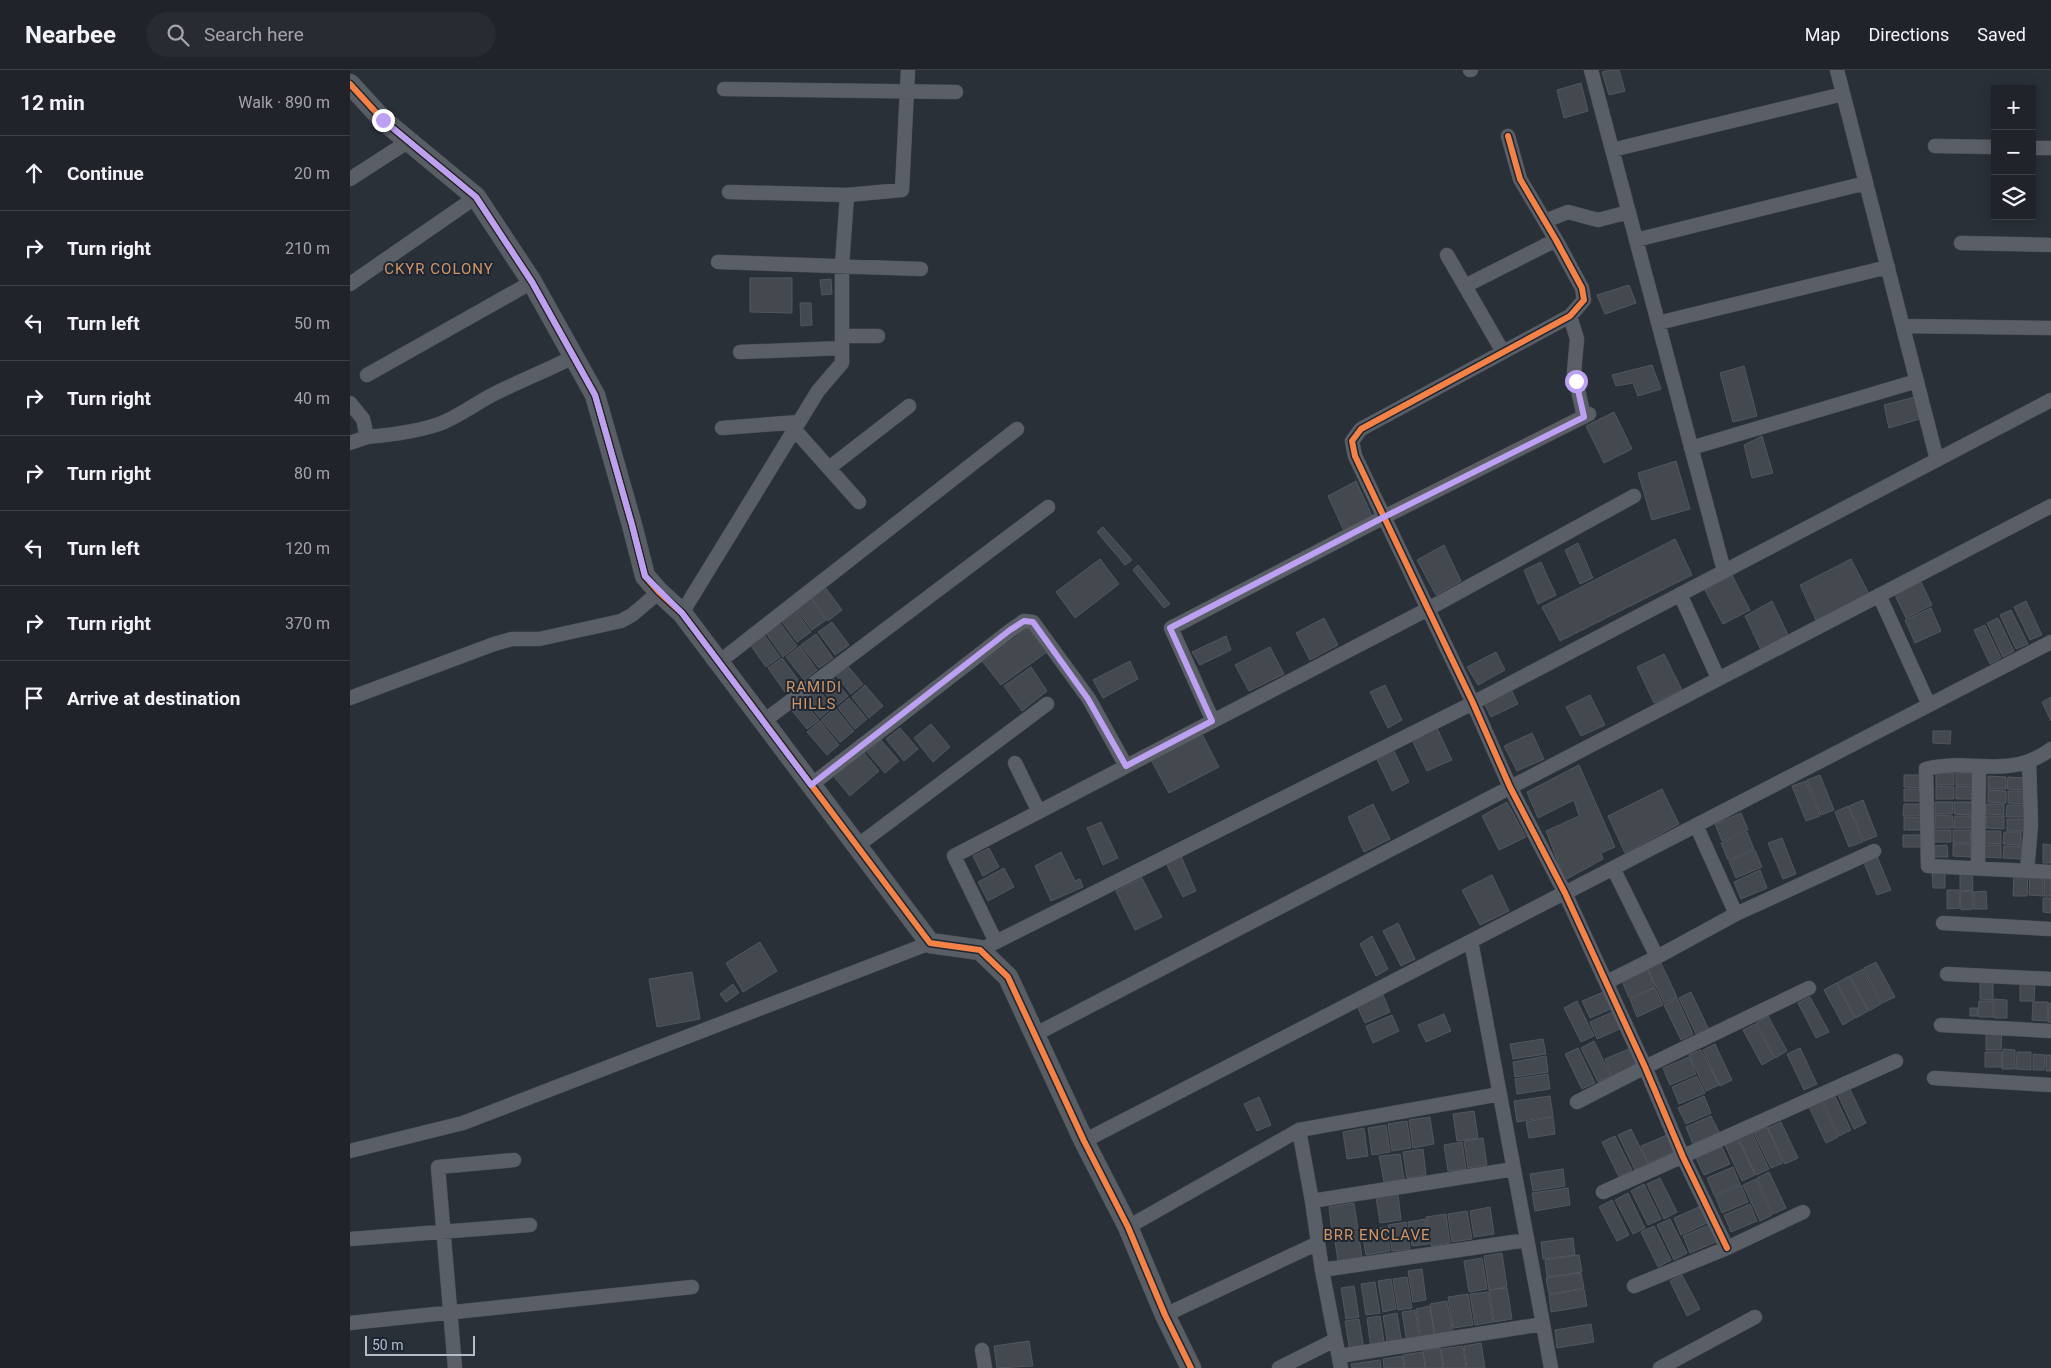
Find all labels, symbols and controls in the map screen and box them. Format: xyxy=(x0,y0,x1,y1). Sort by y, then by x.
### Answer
search box xyxy=(146,12,496,57)
text: Nearbee xyxy=(25,21,116,49)
icon: search xyxy=(164,21,192,49)
text: Search here xyxy=(204,23,304,46)
text: Map xyxy=(1805,24,1840,45)
text: Directions xyxy=(1868,24,1949,45)
text: Saved xyxy=(1977,24,2026,45)
map controls xyxy=(1991,85,2036,220)
button: + xyxy=(1991,85,2036,130)
text: 12 min xyxy=(20,91,85,115)
text: Walk · 890 m xyxy=(238,93,330,112)
route end xyxy=(372,109,395,132)
button: − xyxy=(1991,130,2036,175)
icon: ahead xyxy=(20,159,48,187)
text: Continue xyxy=(67,162,144,185)
text: 20 m xyxy=(294,164,330,183)
button: layers xyxy=(1991,175,2036,220)
icon: right xyxy=(20,234,48,262)
text: Turn right xyxy=(67,237,151,260)
text: 210 m xyxy=(285,239,330,258)
district label: CKYR COLONY xyxy=(384,260,494,278)
icon: left xyxy=(20,309,48,337)
text: Turn left xyxy=(67,312,140,335)
text: 50 m xyxy=(294,314,330,333)
route start xyxy=(1565,370,1588,393)
icon: right xyxy=(20,384,48,412)
text: Turn right xyxy=(67,387,151,410)
text: 40 m xyxy=(294,389,330,408)
icon: right xyxy=(20,459,48,487)
text: Turn right xyxy=(67,462,151,485)
text: 80 m xyxy=(294,464,330,483)
icon: left xyxy=(20,534,48,562)
text: Turn left xyxy=(67,537,140,560)
text: 120 m xyxy=(285,539,330,558)
icon: right xyxy=(20,609,48,637)
text: Turn right xyxy=(67,612,151,635)
text: 370 m xyxy=(285,614,330,633)
district label: RAMIDI HILLS xyxy=(786,678,842,713)
icon: arrive xyxy=(20,684,48,712)
text: Arrive at destination xyxy=(67,687,240,710)
district label: BRR ENCLAVE xyxy=(1324,1226,1430,1244)
scale bar xyxy=(365,1333,475,1356)
text: 50 m xyxy=(372,1337,404,1353)

